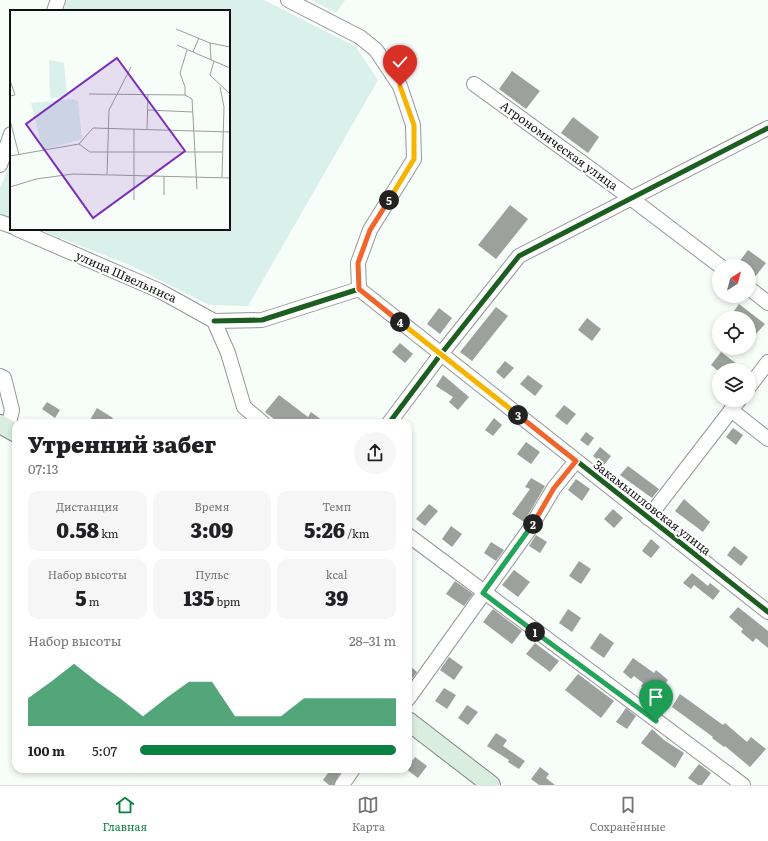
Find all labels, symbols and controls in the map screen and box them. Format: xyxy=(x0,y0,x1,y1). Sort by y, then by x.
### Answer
inset map xyxy=(10,10,230,230)
pin xyxy=(383,45,417,86)
icon: check xyxy=(389,51,411,73)
street label: Агрономическая улица xyxy=(497,96,623,194)
pin: 5 xyxy=(379,190,399,210)
text: 5 xyxy=(386,192,392,208)
street label: улица Швельниса xyxy=(73,246,180,307)
north arrow xyxy=(712,259,756,303)
map controls xyxy=(712,259,756,407)
button: locate xyxy=(712,311,756,355)
pin: 4 xyxy=(390,312,410,332)
text: 4 xyxy=(397,314,403,330)
button: layers xyxy=(712,363,756,407)
pin: 3 xyxy=(508,405,528,425)
text: 3 xyxy=(515,407,521,423)
text: Утренний забег xyxy=(28,427,216,460)
button: share xyxy=(354,432,396,474)
street label: Закамышловская улица xyxy=(590,455,716,559)
text: 07:13 xyxy=(28,459,59,478)
text: Дистанция xyxy=(56,498,119,514)
text: Время xyxy=(195,498,229,514)
text: Темп xyxy=(322,498,351,514)
text: 0.58 xyxy=(56,514,99,544)
text: 3:09 xyxy=(191,514,233,544)
text: 5:26 xyxy=(304,514,345,544)
pin: 2 xyxy=(523,514,543,534)
text: 2 xyxy=(530,516,536,532)
text: km xyxy=(99,525,119,541)
text: /km xyxy=(345,525,369,541)
text: Набор высоты xyxy=(48,566,127,582)
text: Пульс xyxy=(195,566,229,582)
text: kcal xyxy=(326,566,348,582)
text: 5 xyxy=(75,582,87,612)
text: 135 xyxy=(183,582,214,612)
text: 39 xyxy=(325,582,348,612)
text: m xyxy=(87,593,99,609)
text: bpm xyxy=(214,593,241,609)
pin: 1 xyxy=(525,622,545,642)
text: 1 xyxy=(533,624,537,640)
text: Набор высоты xyxy=(28,631,122,650)
text: 28–31 m xyxy=(349,631,396,650)
pin xyxy=(639,680,673,721)
icon: arrive xyxy=(645,686,667,708)
text: 100 m xyxy=(28,741,65,760)
text: 5:07 xyxy=(92,741,117,760)
tab: Главная xyxy=(102,794,147,834)
tab: Карта xyxy=(352,794,385,834)
tab: Сохранённые xyxy=(590,794,666,834)

